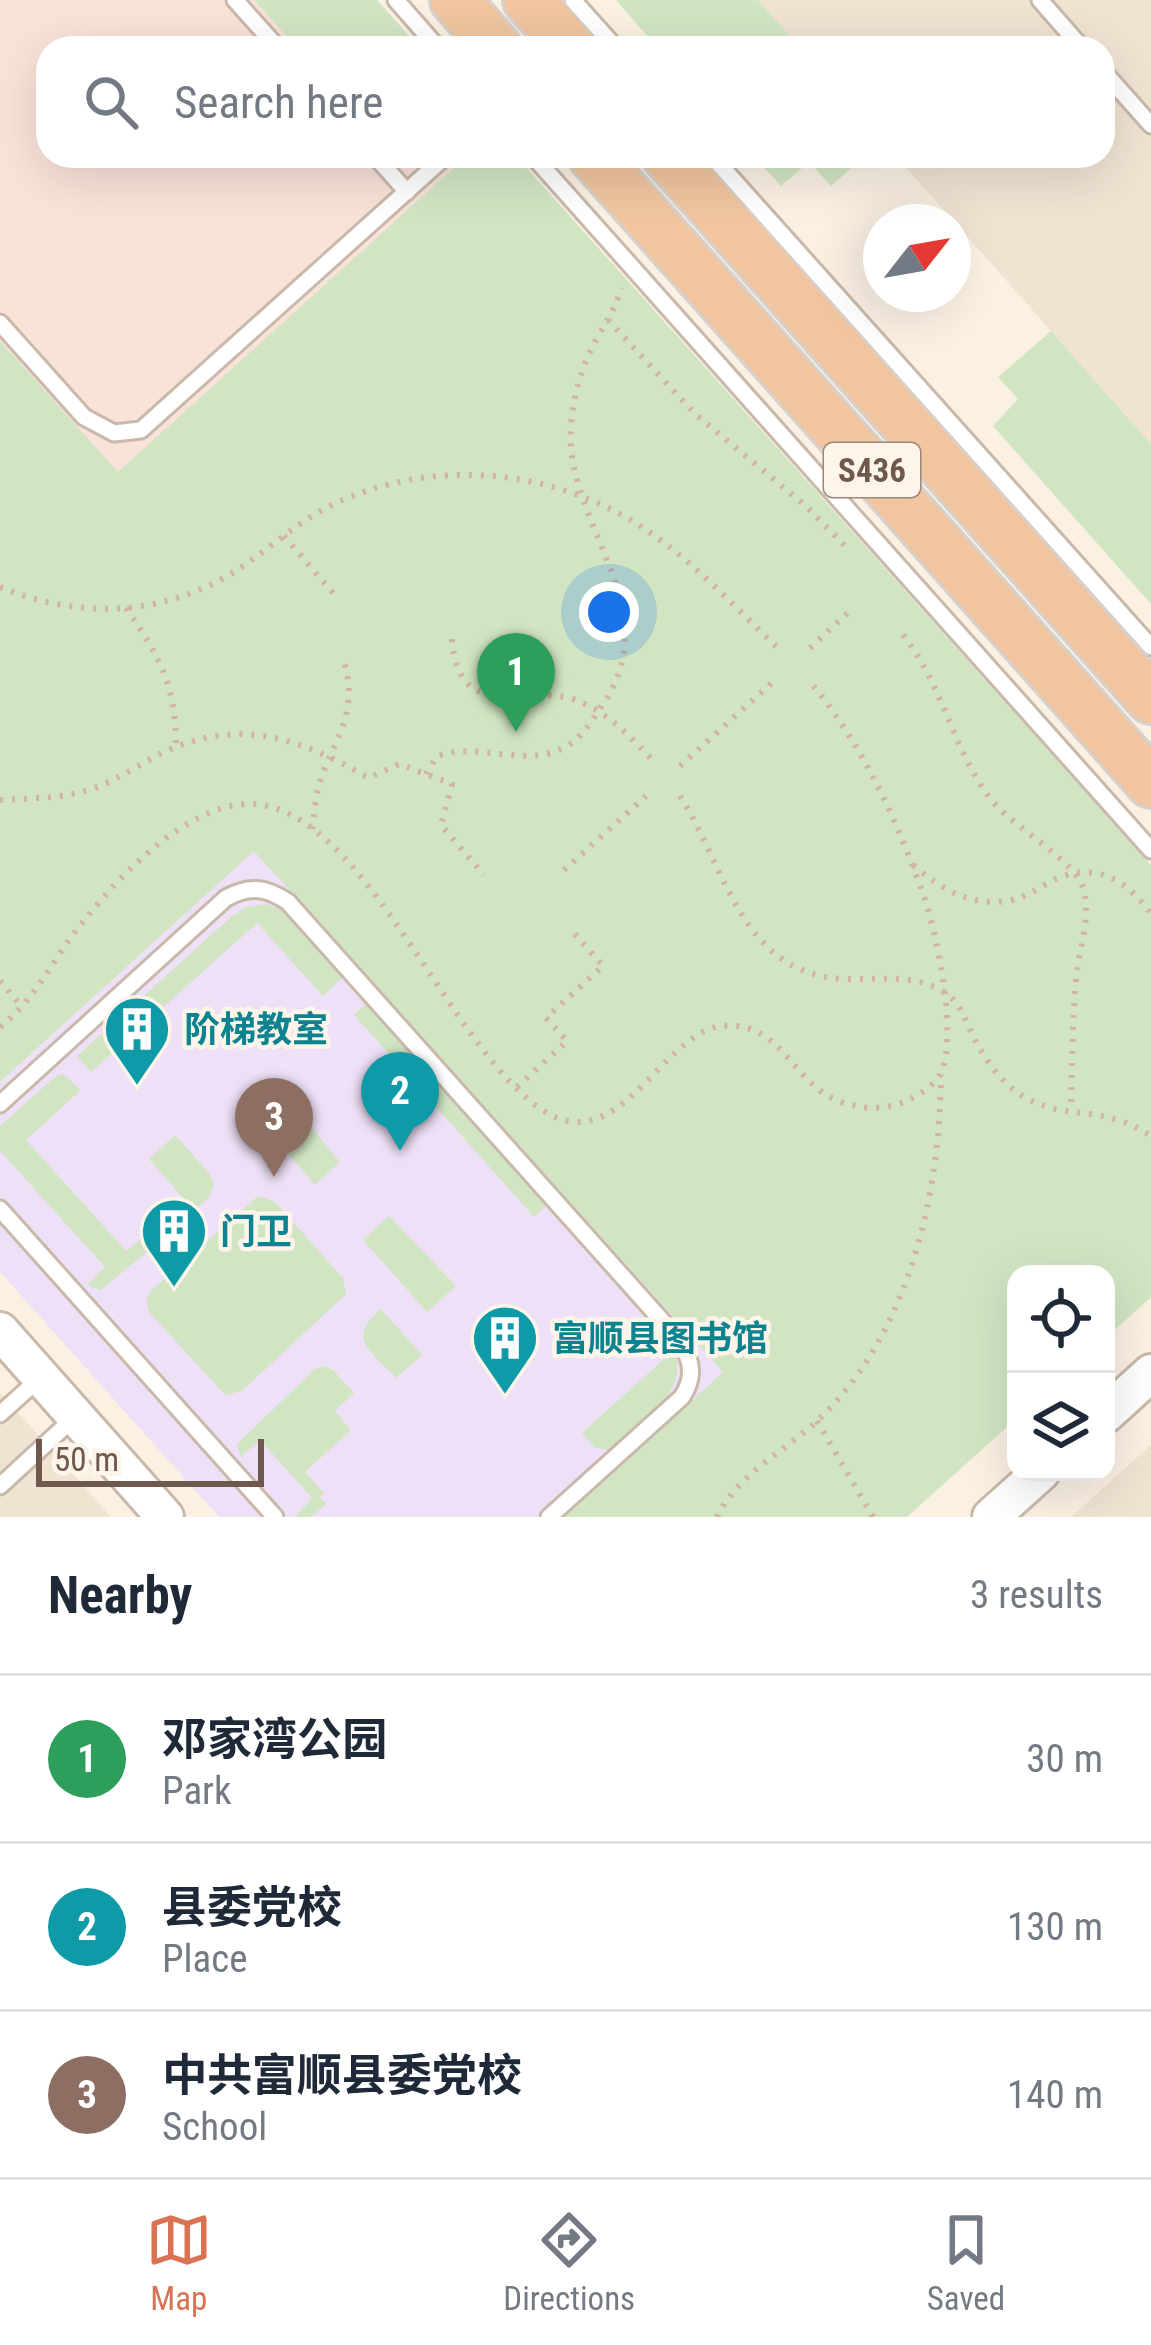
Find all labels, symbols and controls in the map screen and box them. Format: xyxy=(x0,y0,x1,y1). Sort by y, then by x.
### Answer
search box xyxy=(36,36,1115,168)
icon: search xyxy=(78,69,144,135)
text: Search here xyxy=(174,76,383,129)
north arrow xyxy=(863,204,971,312)
road number: S436 xyxy=(824,443,920,497)
your location xyxy=(579,582,639,642)
pin: 1 xyxy=(477,633,555,732)
building icon: 阶梯教室 xyxy=(102,994,172,1088)
place label: 阶梯教室 xyxy=(184,1009,328,1051)
pin: 2 xyxy=(361,1052,439,1151)
pin: 3 xyxy=(235,1078,313,1177)
building icon: 门卫 xyxy=(139,1196,209,1290)
place label: 门卫 xyxy=(220,1211,292,1253)
map controls xyxy=(1007,1265,1115,1481)
button: locate xyxy=(1007,1265,1115,1373)
building icon: 富顺县图书馆 xyxy=(470,1303,540,1397)
place label: 富顺县图书馆 xyxy=(552,1318,768,1360)
button: layers xyxy=(1007,1373,1115,1481)
scale bar xyxy=(36,1433,264,1486)
text: 50 m xyxy=(54,1440,119,1479)
text: Nearby xyxy=(48,1566,192,1625)
text: 3 results xyxy=(970,1572,1103,1618)
text: 邓家湾公园 xyxy=(162,1713,387,1766)
text: 1 xyxy=(77,1736,97,1782)
text: 30 m xyxy=(1026,1736,1103,1782)
text: Park xyxy=(162,1768,232,1814)
text: 县委党校 xyxy=(162,1881,342,1934)
text: 2 xyxy=(77,1904,97,1950)
text: 130 m xyxy=(1007,1904,1103,1950)
text: Place xyxy=(162,1936,248,1982)
text: 中共富顺县委党校 xyxy=(162,2049,522,2102)
text: 3 xyxy=(77,2072,97,2118)
text: 140 m xyxy=(1007,2072,1103,2118)
text: School xyxy=(162,2104,267,2150)
tab: Map xyxy=(146,2207,212,2318)
tab: Directions xyxy=(503,2207,635,2318)
tab: Saved xyxy=(927,2207,1005,2318)

